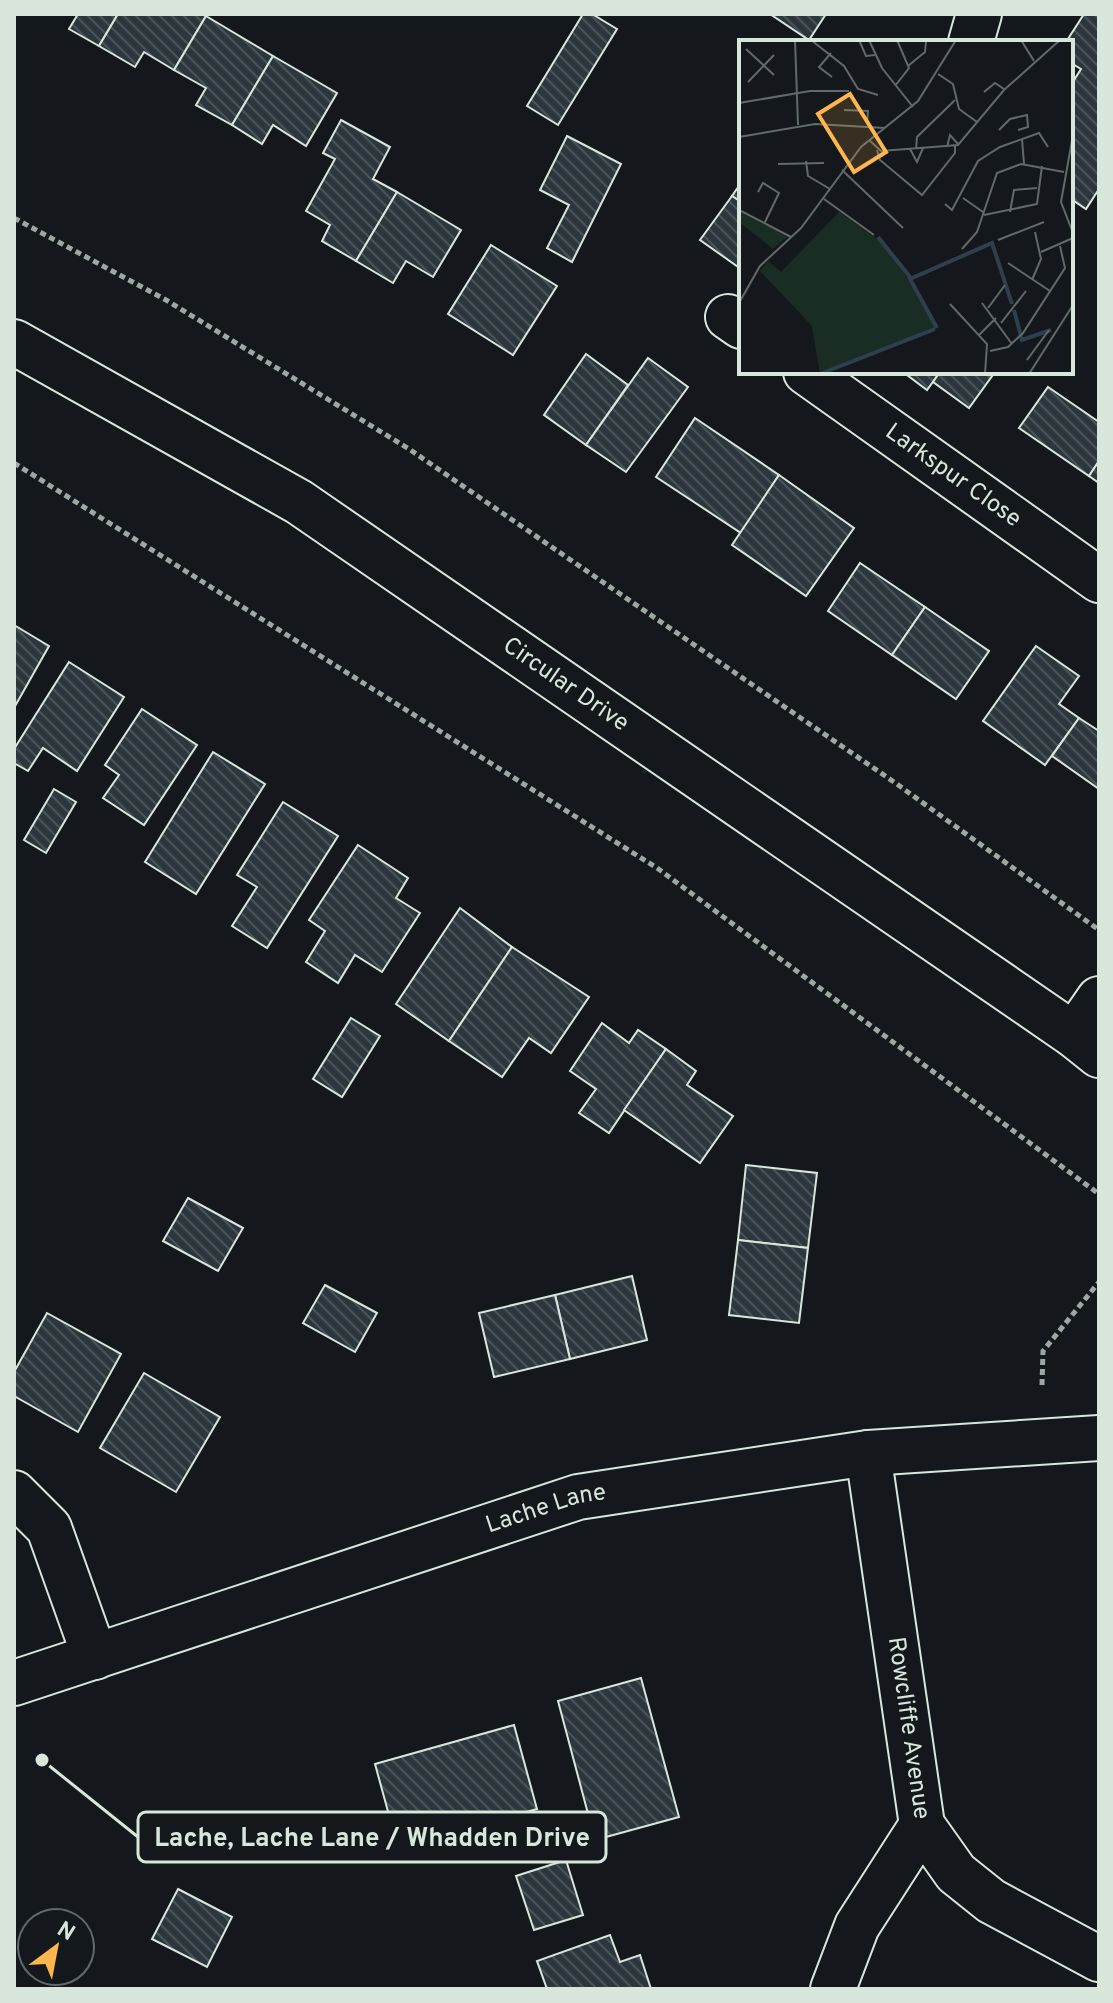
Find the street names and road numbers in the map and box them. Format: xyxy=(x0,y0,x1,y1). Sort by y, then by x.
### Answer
street label: Larkspur Close xyxy=(879,418,1027,535)
street label: Circular Drive xyxy=(496,631,634,739)
street label: Lache Lane xyxy=(482,1478,608,1541)
street label: Rowcliffe Avenue xyxy=(880,1635,936,1821)

